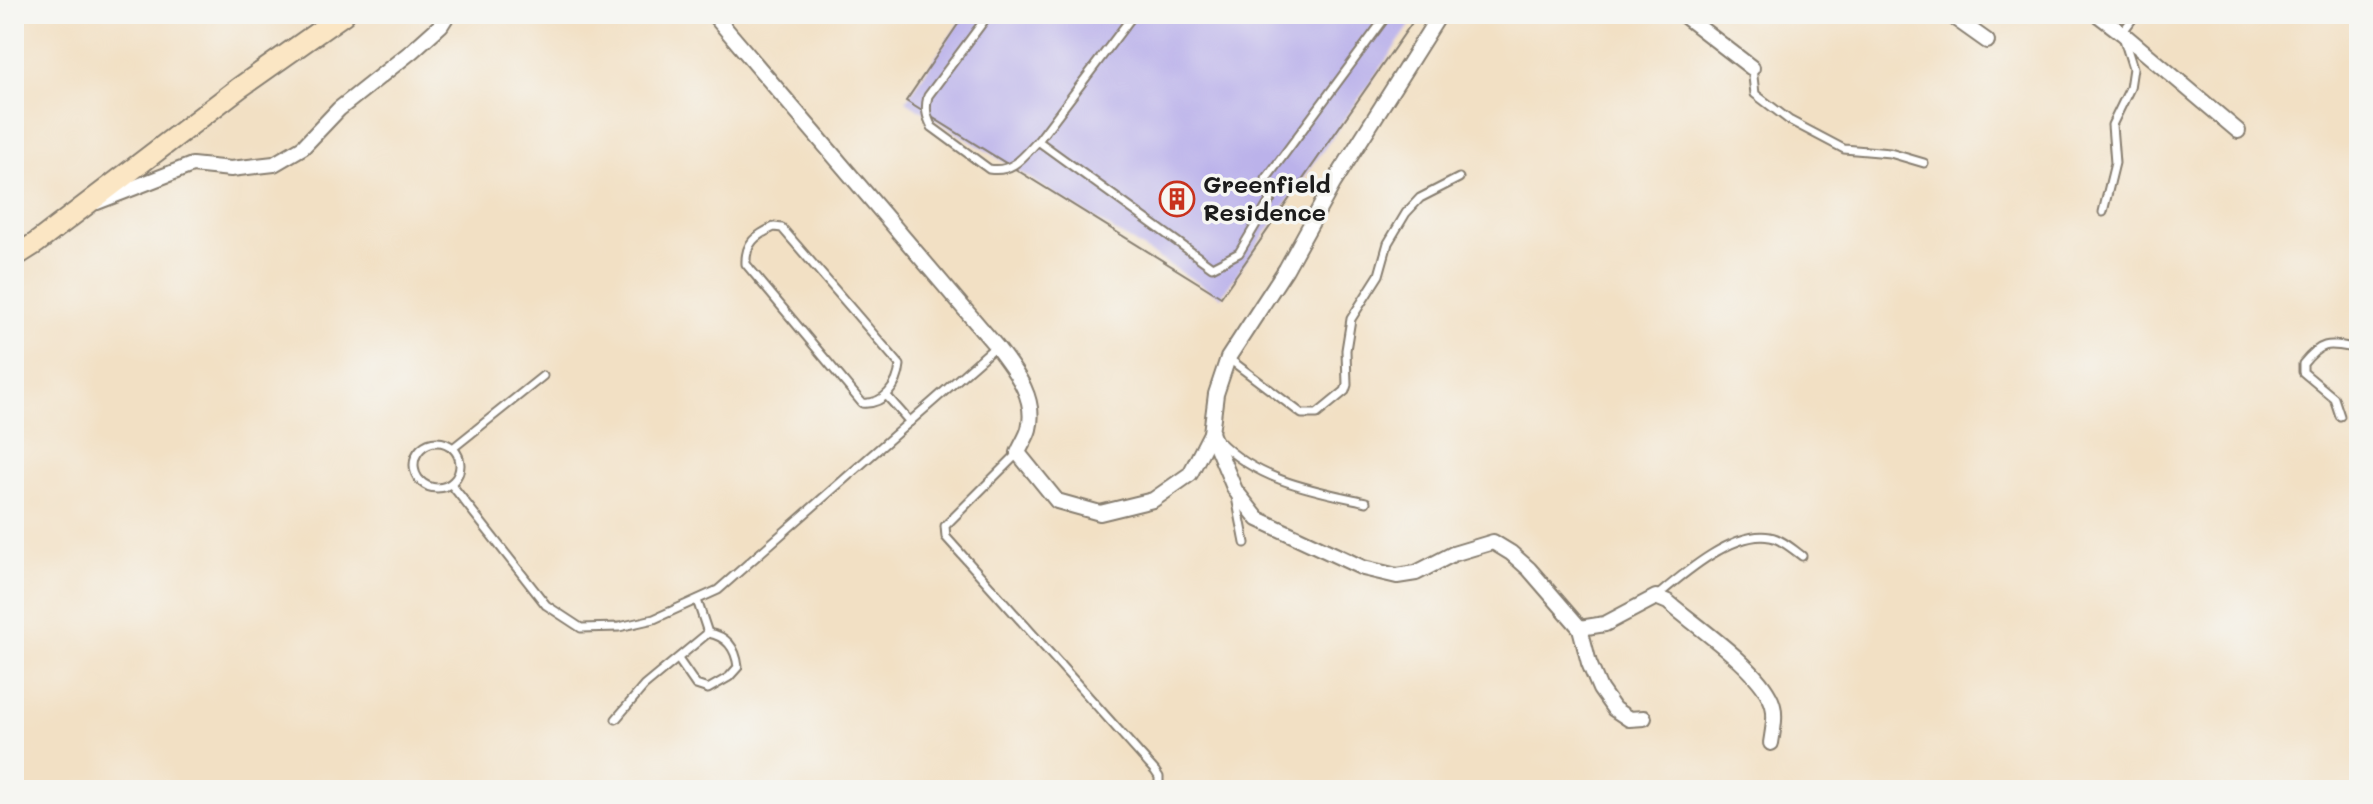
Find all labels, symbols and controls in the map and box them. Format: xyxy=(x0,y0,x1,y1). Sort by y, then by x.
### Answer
place label: Greenfield Residence xyxy=(1203,168,1331,227)
building icon: Greenfield Residence xyxy=(1158,180,1196,218)

